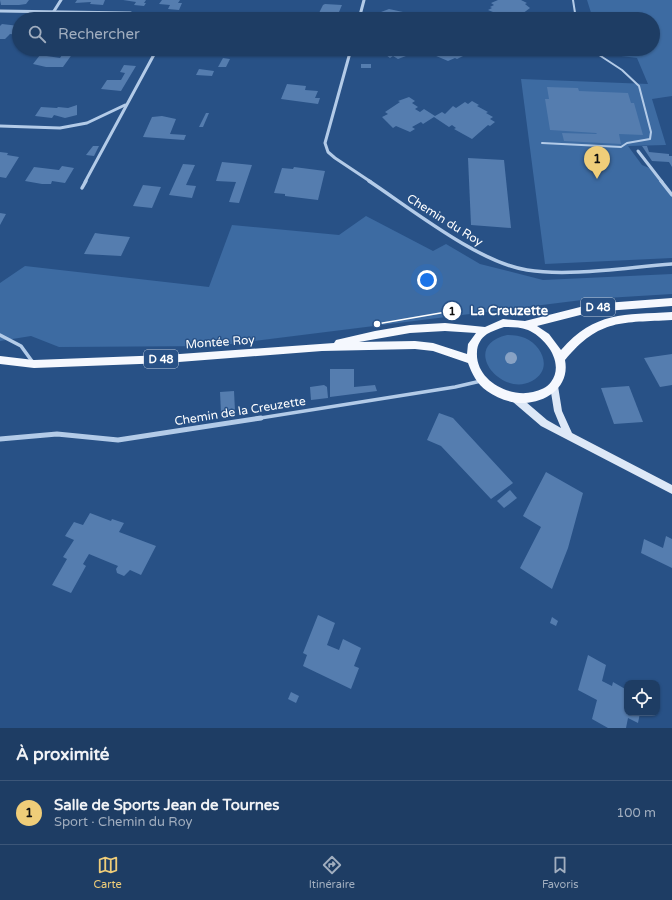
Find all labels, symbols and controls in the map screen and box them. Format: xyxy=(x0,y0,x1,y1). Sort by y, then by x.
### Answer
search box xyxy=(12,12,660,56)
icon: search xyxy=(26,23,48,45)
text: Rechercher xyxy=(58,25,140,43)
pin: 1 xyxy=(584,146,610,179)
street label: Chemin du Roy xyxy=(404,191,486,249)
your location xyxy=(417,270,437,290)
callout: La Creuzette xyxy=(442,298,556,323)
road number: D 48 xyxy=(581,298,615,316)
text: La Creuzette xyxy=(470,303,549,319)
text: 1 xyxy=(448,304,456,318)
street label: Montée Roy xyxy=(185,333,256,351)
road number: D 48 xyxy=(144,350,178,368)
street label: Chemin de la Creuzette xyxy=(173,394,307,428)
map controls xyxy=(624,680,660,716)
button: locate xyxy=(624,680,660,716)
text: À proximité xyxy=(16,744,109,765)
text: Salle de Sports Jean de Tournes xyxy=(54,796,279,814)
text: 1 xyxy=(25,805,33,821)
text: 100 m xyxy=(616,805,656,821)
text: Sport · Chemin du Roy xyxy=(54,814,192,830)
tab: Carte xyxy=(93,854,122,891)
tab: Itinéraire xyxy=(309,854,355,891)
tab: Favoris xyxy=(542,854,579,891)

